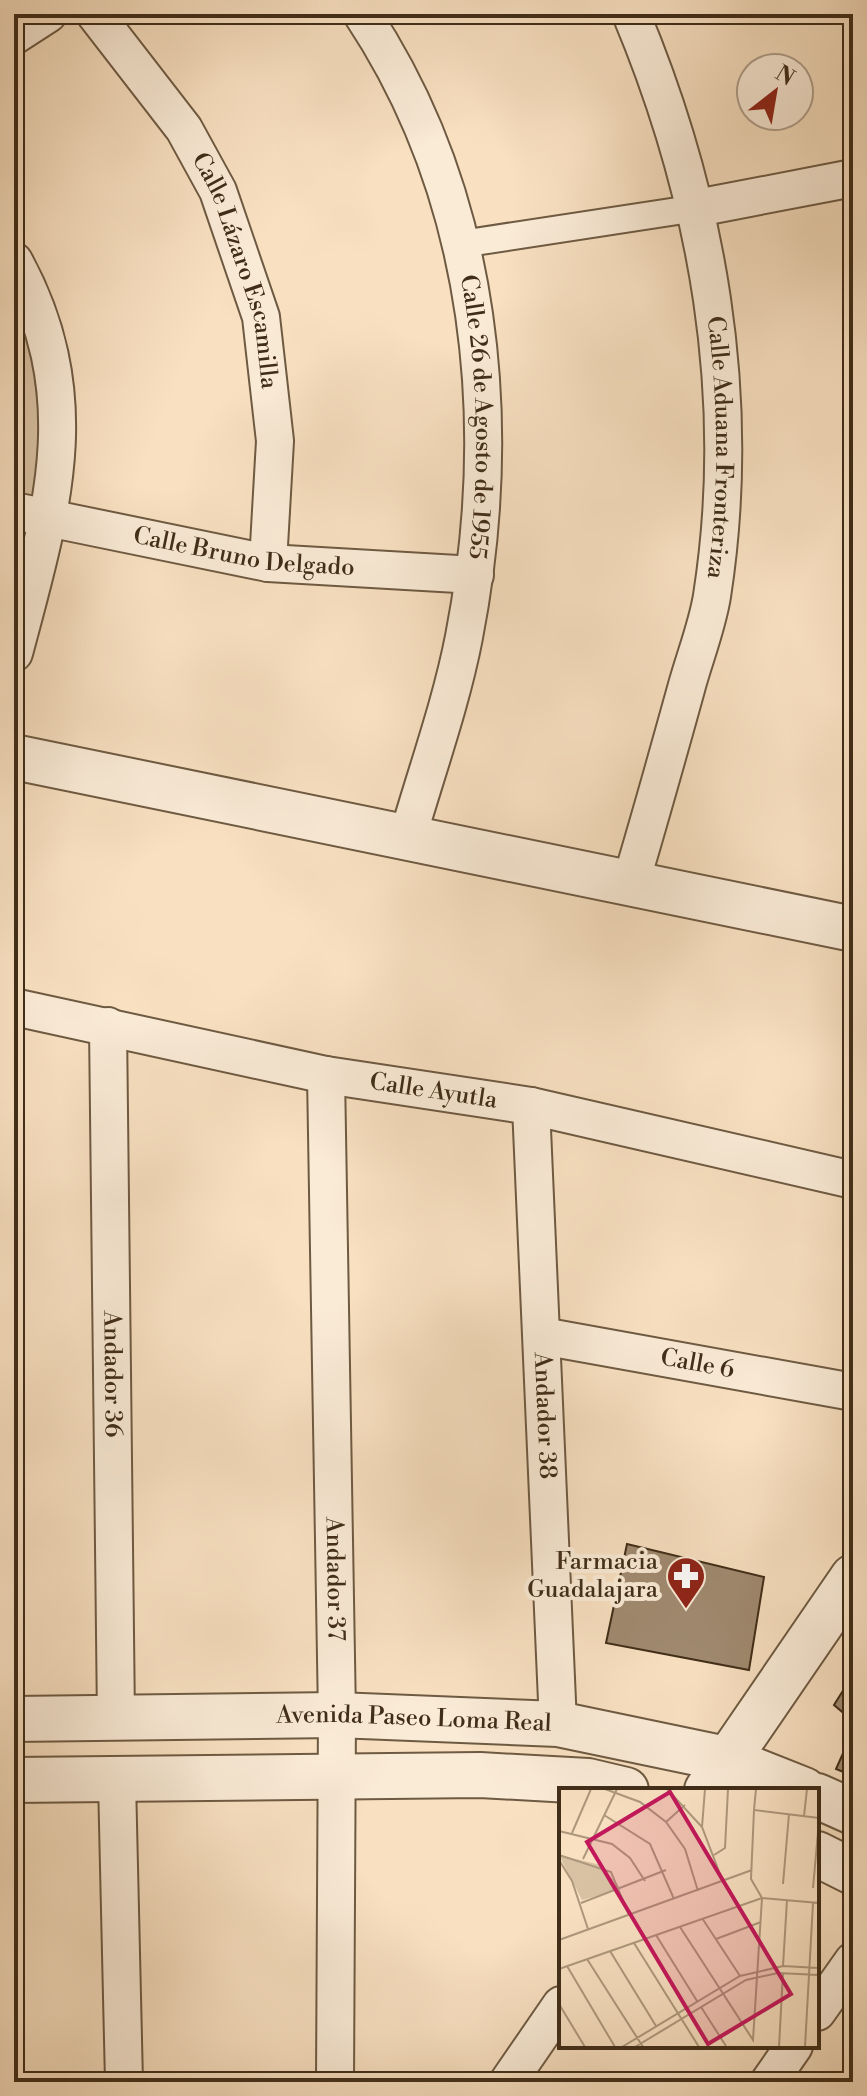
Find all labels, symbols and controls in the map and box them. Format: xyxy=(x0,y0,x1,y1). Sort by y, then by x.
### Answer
north arrow xyxy=(735,52,815,132)
text: N xyxy=(770,60,799,93)
street label: Calle Lázaro Escamilla xyxy=(185,147,284,391)
street label: Calle 26 de Agosto de 1955 xyxy=(453,272,498,561)
street label: Calle Aduana Fronteriza xyxy=(700,314,738,581)
street label: Calle Bruno Delgado xyxy=(131,521,355,583)
street label: Calle Ayutla xyxy=(368,1067,500,1116)
street label: Andador 36 xyxy=(96,1309,128,1438)
street label: Calle 6 xyxy=(658,1343,737,1385)
street label: Andador 38 xyxy=(527,1351,562,1480)
street label: Andador 37 xyxy=(319,1516,351,1641)
place label: Farmacia Guadalajara xyxy=(527,1547,659,1605)
pharmacy icon: Farmacia Guadalajara xyxy=(665,1555,707,1610)
street label: Avenida Paseo Loma Real xyxy=(275,1700,552,1739)
inset map xyxy=(559,1788,819,2048)

